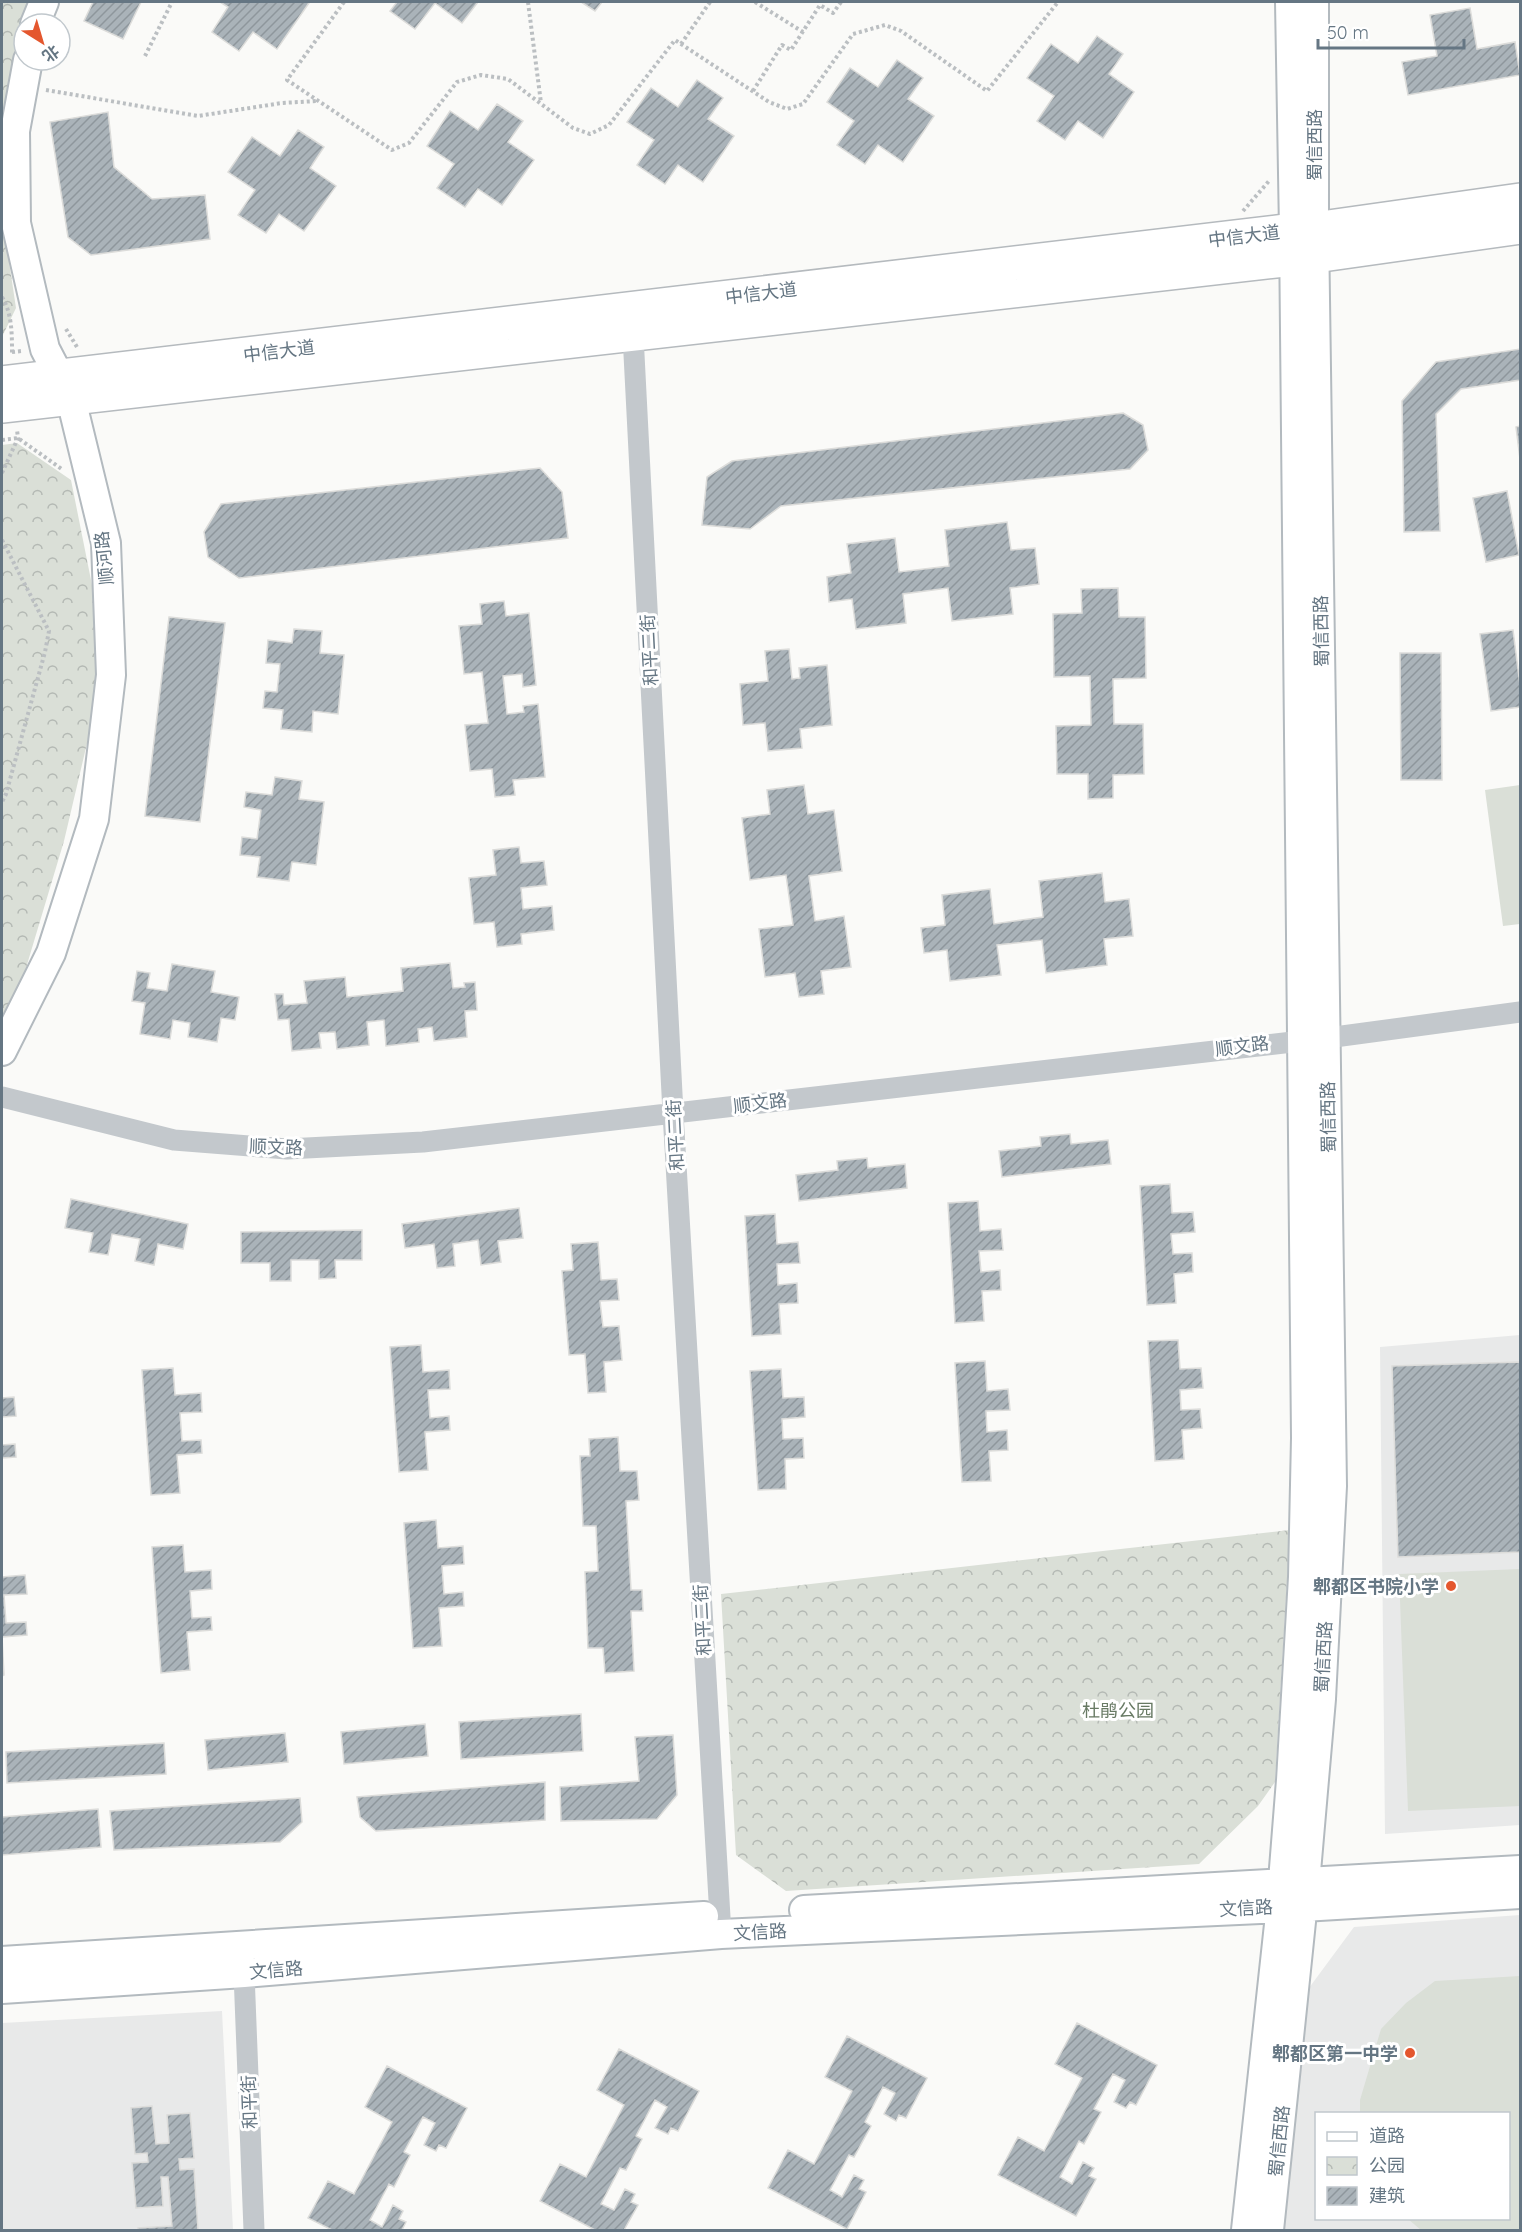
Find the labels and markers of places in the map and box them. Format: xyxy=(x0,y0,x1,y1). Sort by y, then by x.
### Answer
place label: 郫都区书院小学 xyxy=(1313,1575,1439,1598)
marker: 郫都区书院小学 xyxy=(1444,1579,1458,1593)
place label: 郫都区第一中学 xyxy=(1272,2042,1398,2065)
marker: 郫都区第一中学 xyxy=(1403,2046,1417,2060)

